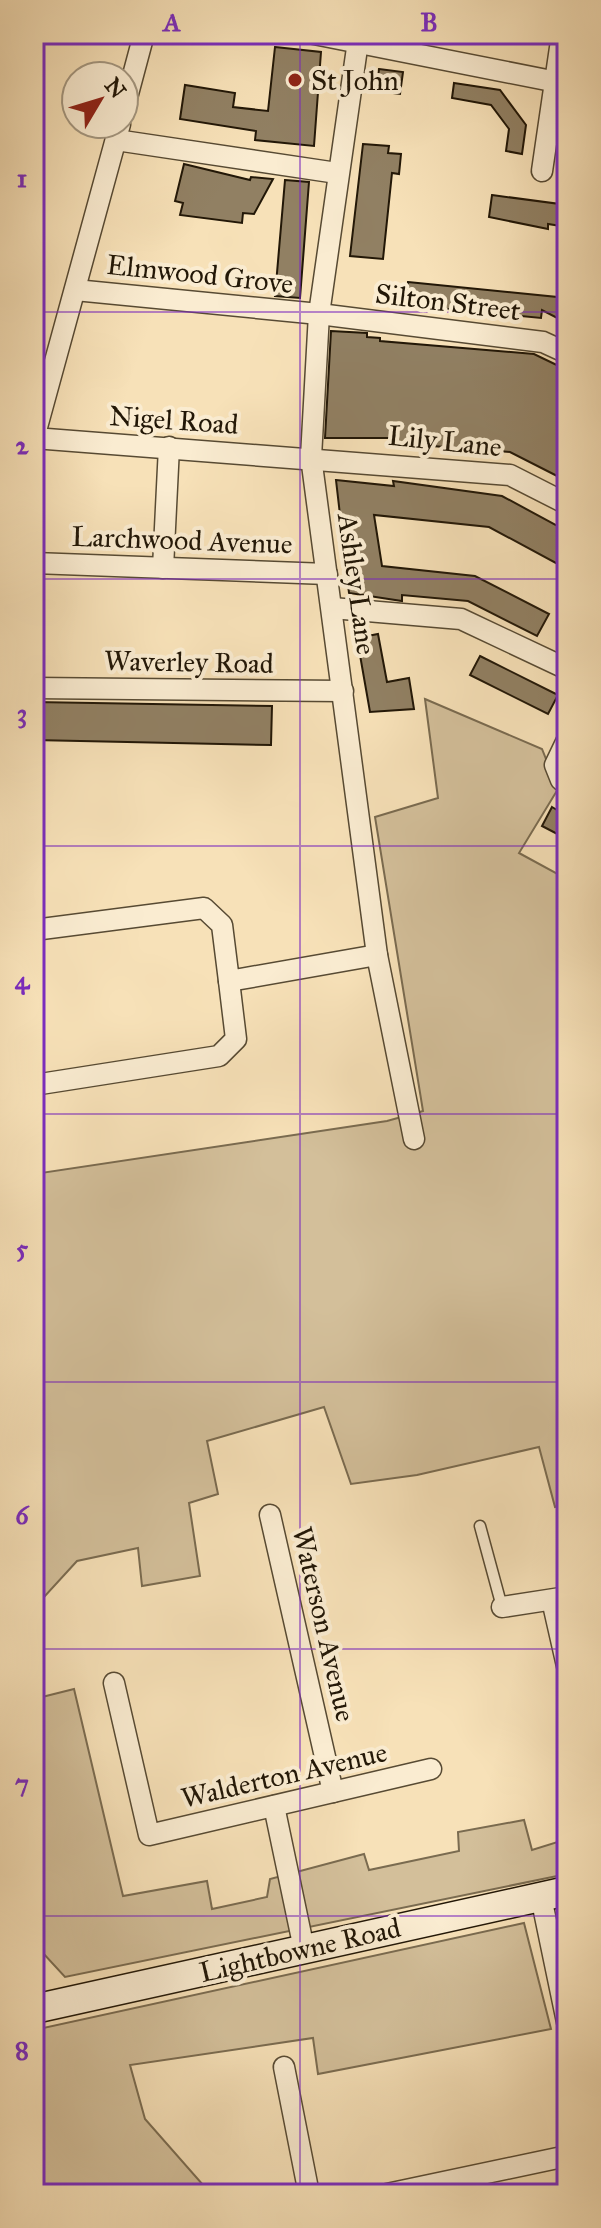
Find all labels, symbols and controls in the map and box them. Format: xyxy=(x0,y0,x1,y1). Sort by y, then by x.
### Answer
text: A xyxy=(161,6,181,38)
text: B xyxy=(420,6,438,38)
north arrow xyxy=(60,60,140,140)
place label: St John xyxy=(311,63,399,98)
marker: St John xyxy=(286,71,304,89)
text: N xyxy=(99,72,132,104)
text: 1 xyxy=(17,162,27,194)
street label: Elmwood Grove xyxy=(105,247,295,301)
street label: Silton Street xyxy=(373,276,523,328)
street label: Nigel Road xyxy=(108,398,240,442)
street label: Lily Lane xyxy=(386,418,504,464)
text: 2 xyxy=(16,429,30,461)
street label: Ashley Lane xyxy=(330,510,384,657)
street label: Larchwood Avenue xyxy=(71,519,293,561)
street label: Waverley Road xyxy=(104,643,274,681)
text: 3 xyxy=(17,697,27,729)
text: 4 xyxy=(15,964,31,996)
text: 5 xyxy=(16,1232,29,1264)
text: 6 xyxy=(15,1499,30,1531)
street label: Waterson Avenue xyxy=(285,1523,363,1725)
street label: Walderton Avenue xyxy=(178,1734,390,1816)
text: 7 xyxy=(15,1767,29,1799)
street label: Lightbowne Road xyxy=(196,1910,404,1990)
text: 8 xyxy=(15,2034,29,2066)

